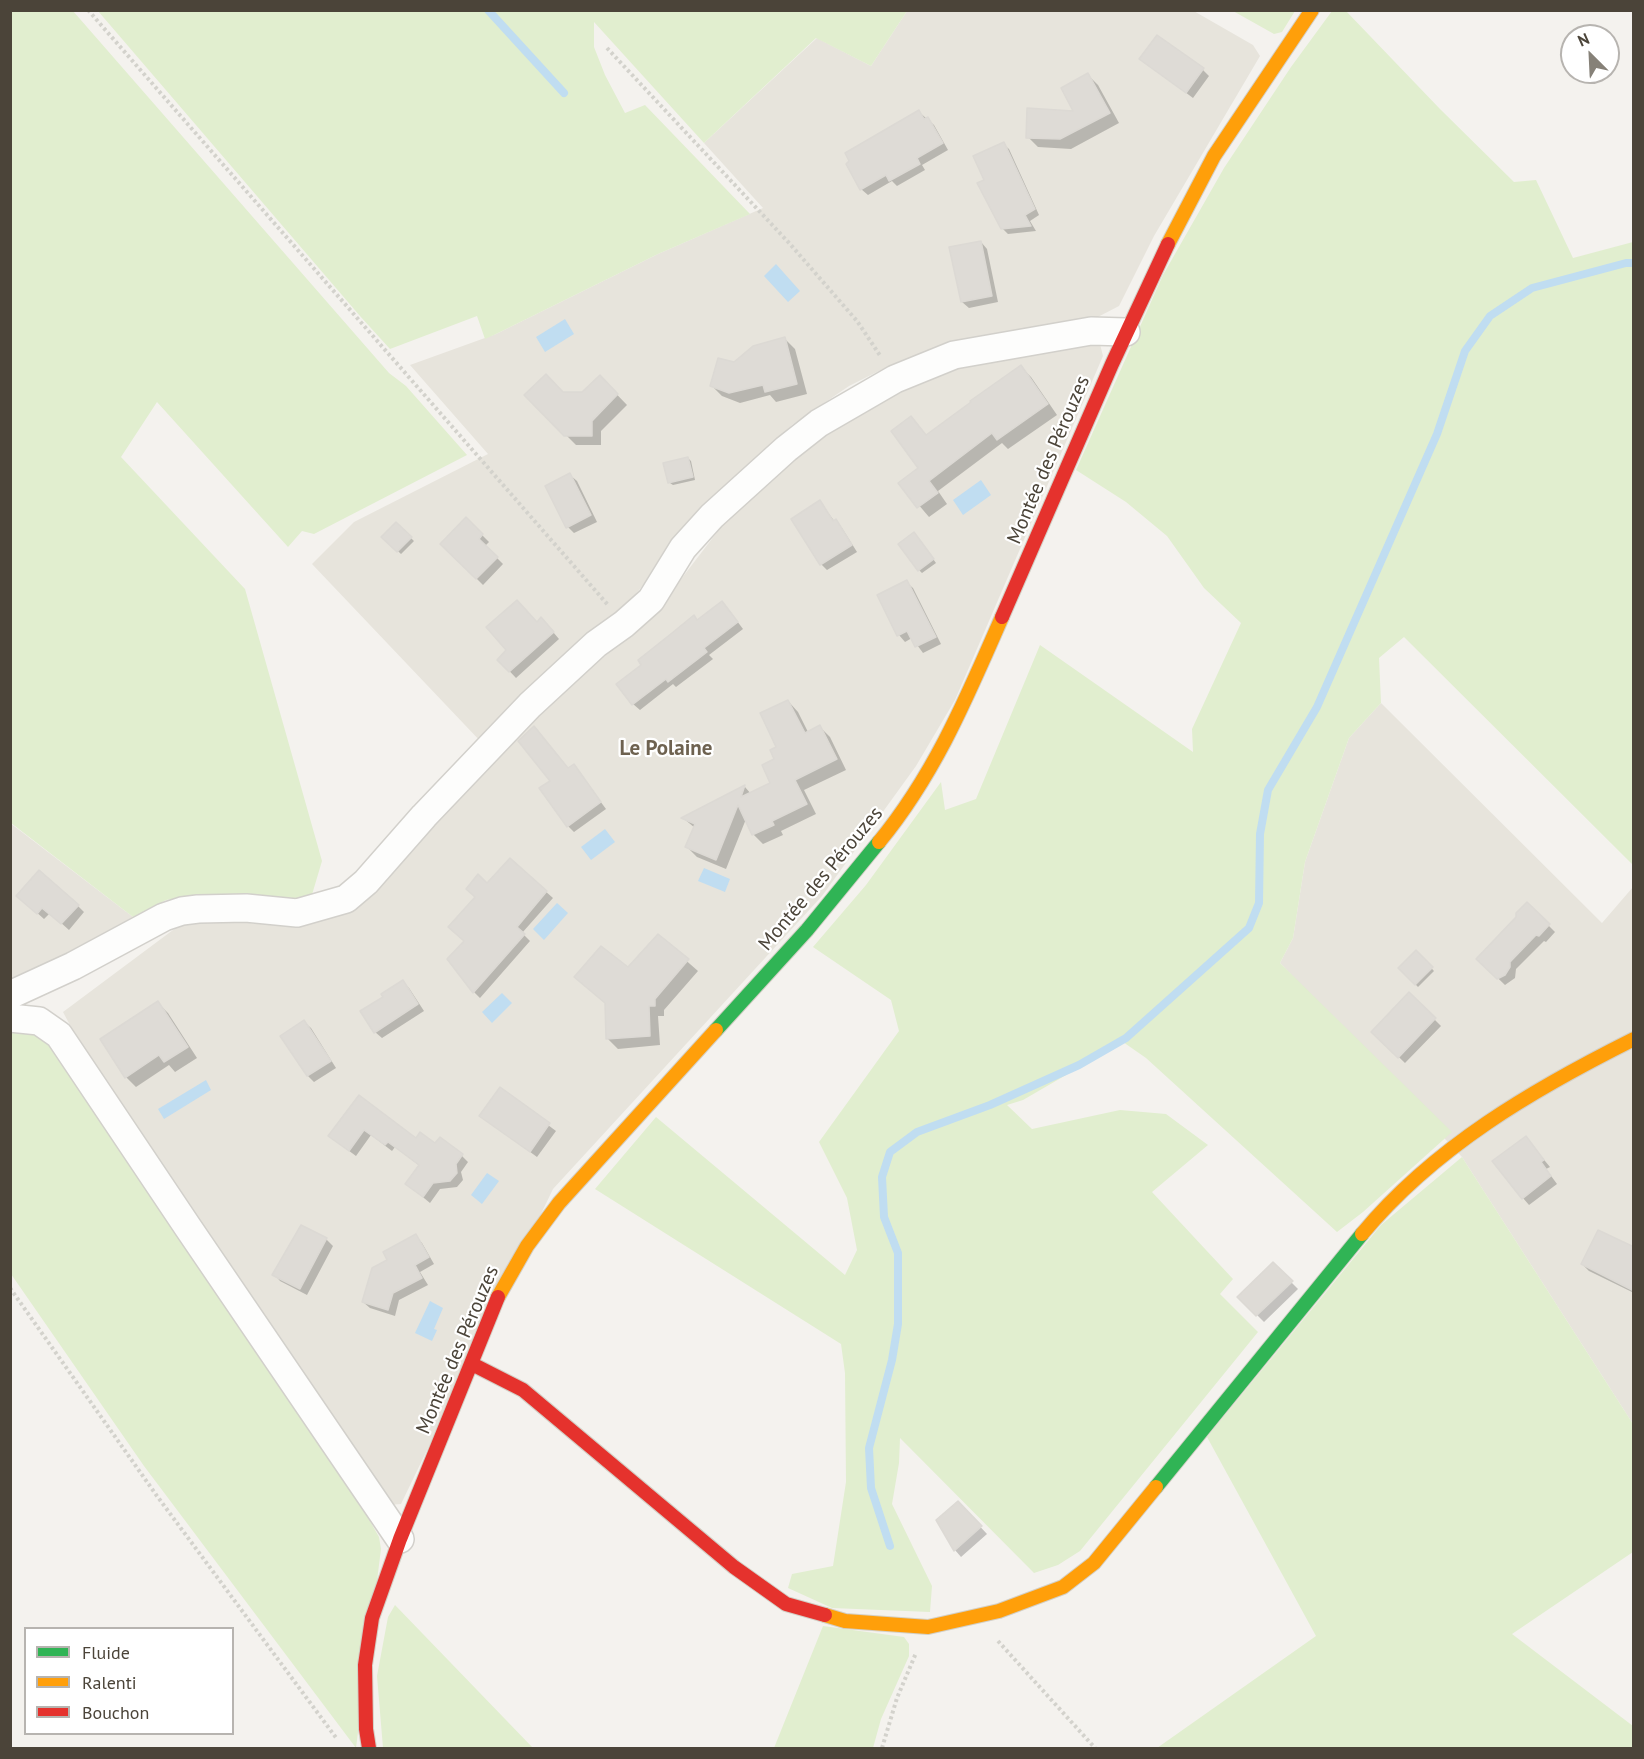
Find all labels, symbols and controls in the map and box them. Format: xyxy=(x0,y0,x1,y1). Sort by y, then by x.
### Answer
north arrow xyxy=(1560,24,1620,84)
text: N xyxy=(1575,28,1592,51)
street label: Montée des Pérouzes xyxy=(1003,372,1095,548)
district label: Le Polaine xyxy=(620,736,712,762)
street label: Montée des Pérouzes xyxy=(754,802,888,956)
street label: Montée des Pérouzes xyxy=(412,1262,504,1438)
legend xyxy=(24,1627,234,1735)
text: Fluide xyxy=(82,1641,130,1664)
text: Ralenti xyxy=(82,1671,137,1694)
text: Bouchon xyxy=(82,1701,149,1724)

